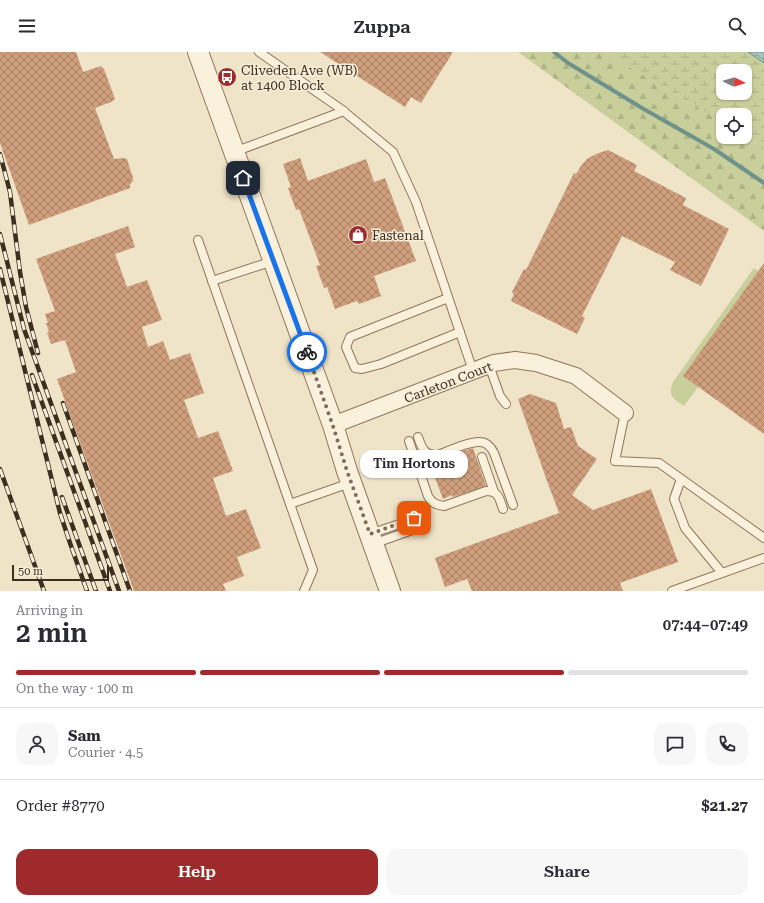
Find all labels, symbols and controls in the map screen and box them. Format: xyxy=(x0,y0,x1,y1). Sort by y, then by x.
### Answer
icon: menu xyxy=(16,15,38,37)
icon: search xyxy=(726,15,748,37)
text: Zuppa xyxy=(353,16,411,37)
place label: Cliveden Ave (WB) at 1400 Block xyxy=(241,63,357,93)
north arrow xyxy=(716,64,752,100)
map controls xyxy=(716,64,752,144)
bus stop icon: Cliveden Ave (WB) at 1400 Block xyxy=(216,66,238,88)
button: locate xyxy=(716,108,752,144)
pin xyxy=(226,161,260,195)
icon: home xyxy=(232,167,254,189)
shop icon: Fastenal xyxy=(347,224,369,246)
place label: Fastenal xyxy=(372,228,424,243)
courier xyxy=(287,332,327,372)
icon: bike xyxy=(296,341,318,363)
street label: Carleton Court xyxy=(402,359,494,406)
callout: Tim Hortons xyxy=(360,450,468,478)
text: Tim Hortons xyxy=(373,456,455,471)
pin xyxy=(397,501,431,535)
icon: bag xyxy=(403,507,425,529)
scale bar xyxy=(12,563,109,582)
text: 50 m xyxy=(18,565,43,578)
text: Arriving in xyxy=(16,603,83,618)
text: 07:44–07:49 xyxy=(663,616,748,634)
text: 2 min xyxy=(16,618,88,648)
text: On the way · 100 m xyxy=(16,681,133,696)
button: person xyxy=(16,723,58,765)
button: chat xyxy=(654,723,696,765)
button: phone xyxy=(706,723,748,765)
text: Sam xyxy=(68,727,101,745)
text: Courier · 4.5 xyxy=(68,745,143,760)
text: Order #8770 xyxy=(16,797,105,815)
text: $21.27 xyxy=(701,797,748,815)
button: Help xyxy=(16,849,378,895)
button: Share xyxy=(386,849,748,895)

